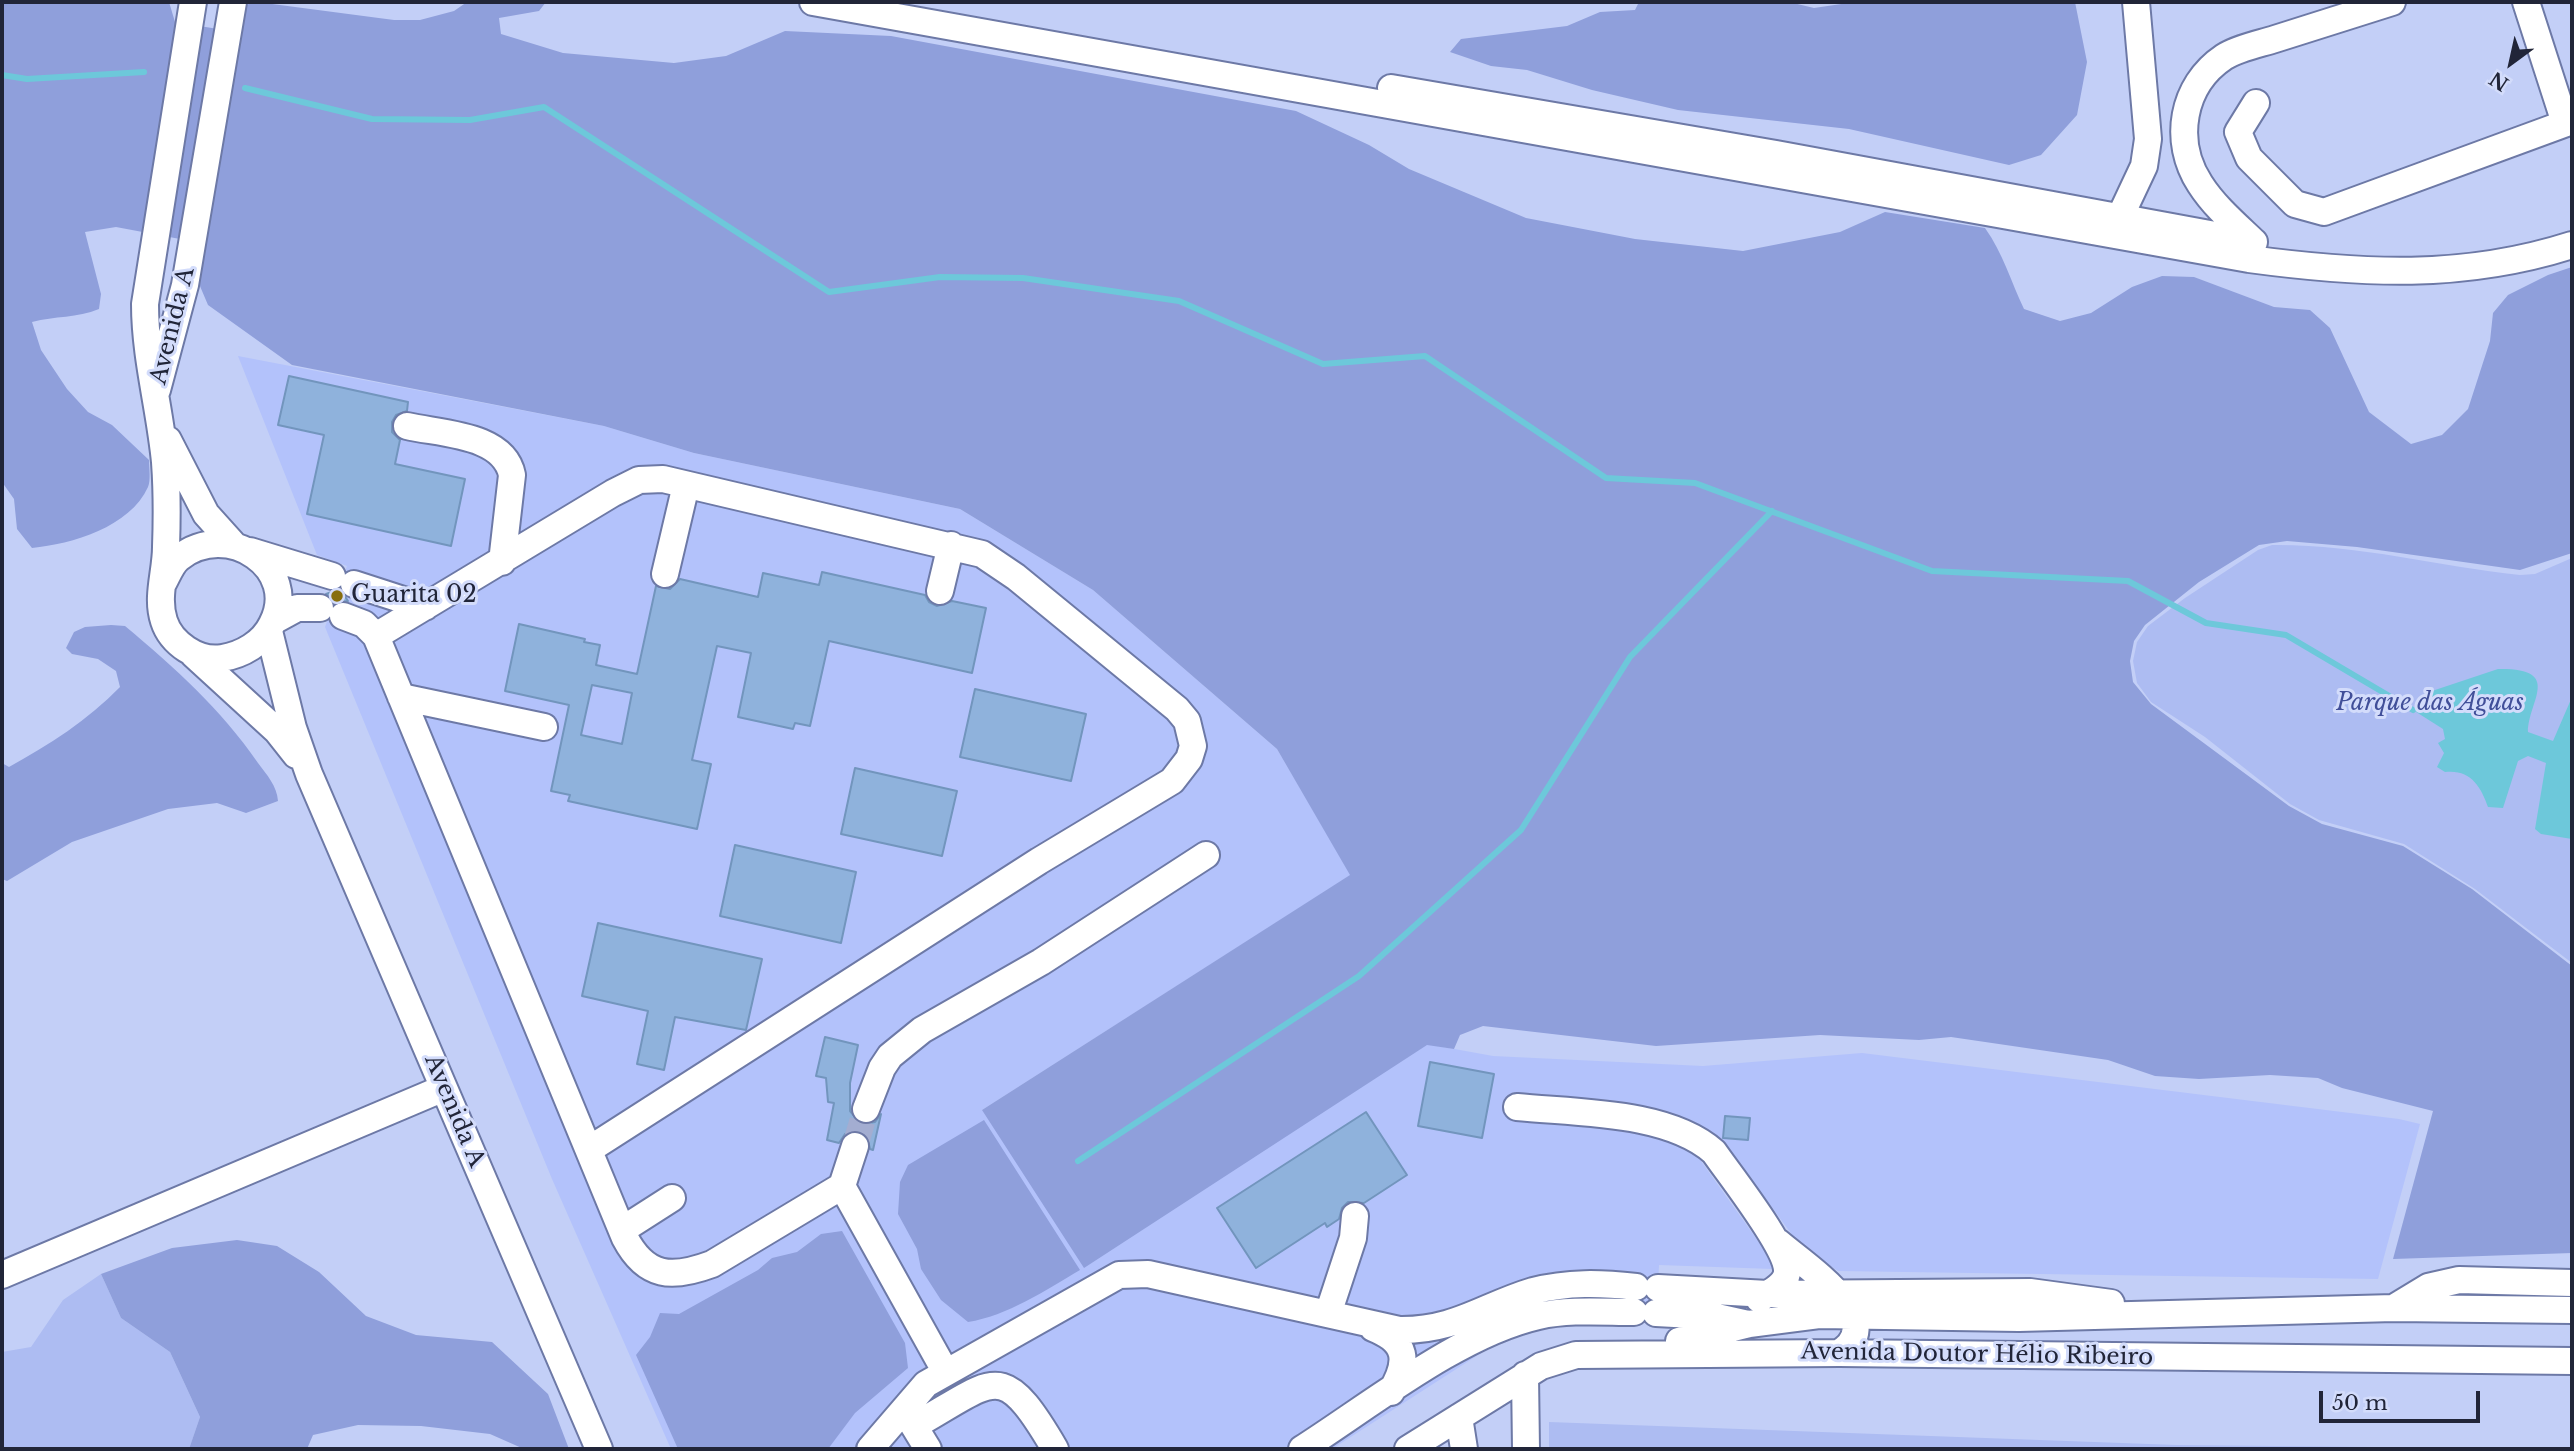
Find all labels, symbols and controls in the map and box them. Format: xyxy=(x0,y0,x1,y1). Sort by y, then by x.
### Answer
north arrow xyxy=(2476,28,2546,98)
text: N xyxy=(2486,67,2513,96)
street label: Avenida A xyxy=(145,265,201,387)
place label: Guarita 02 xyxy=(351,582,477,610)
marker: Guarita 02 xyxy=(329,588,345,604)
park label: Parque das Águas xyxy=(2336,690,2524,718)
street label: Avenida A xyxy=(418,1051,490,1171)
street label: Avenida Doutor Hélio Ribeiro xyxy=(1801,1338,2153,1372)
scale bar xyxy=(2322,1378,2483,1422)
text: 50 m xyxy=(2332,1390,2387,1416)

